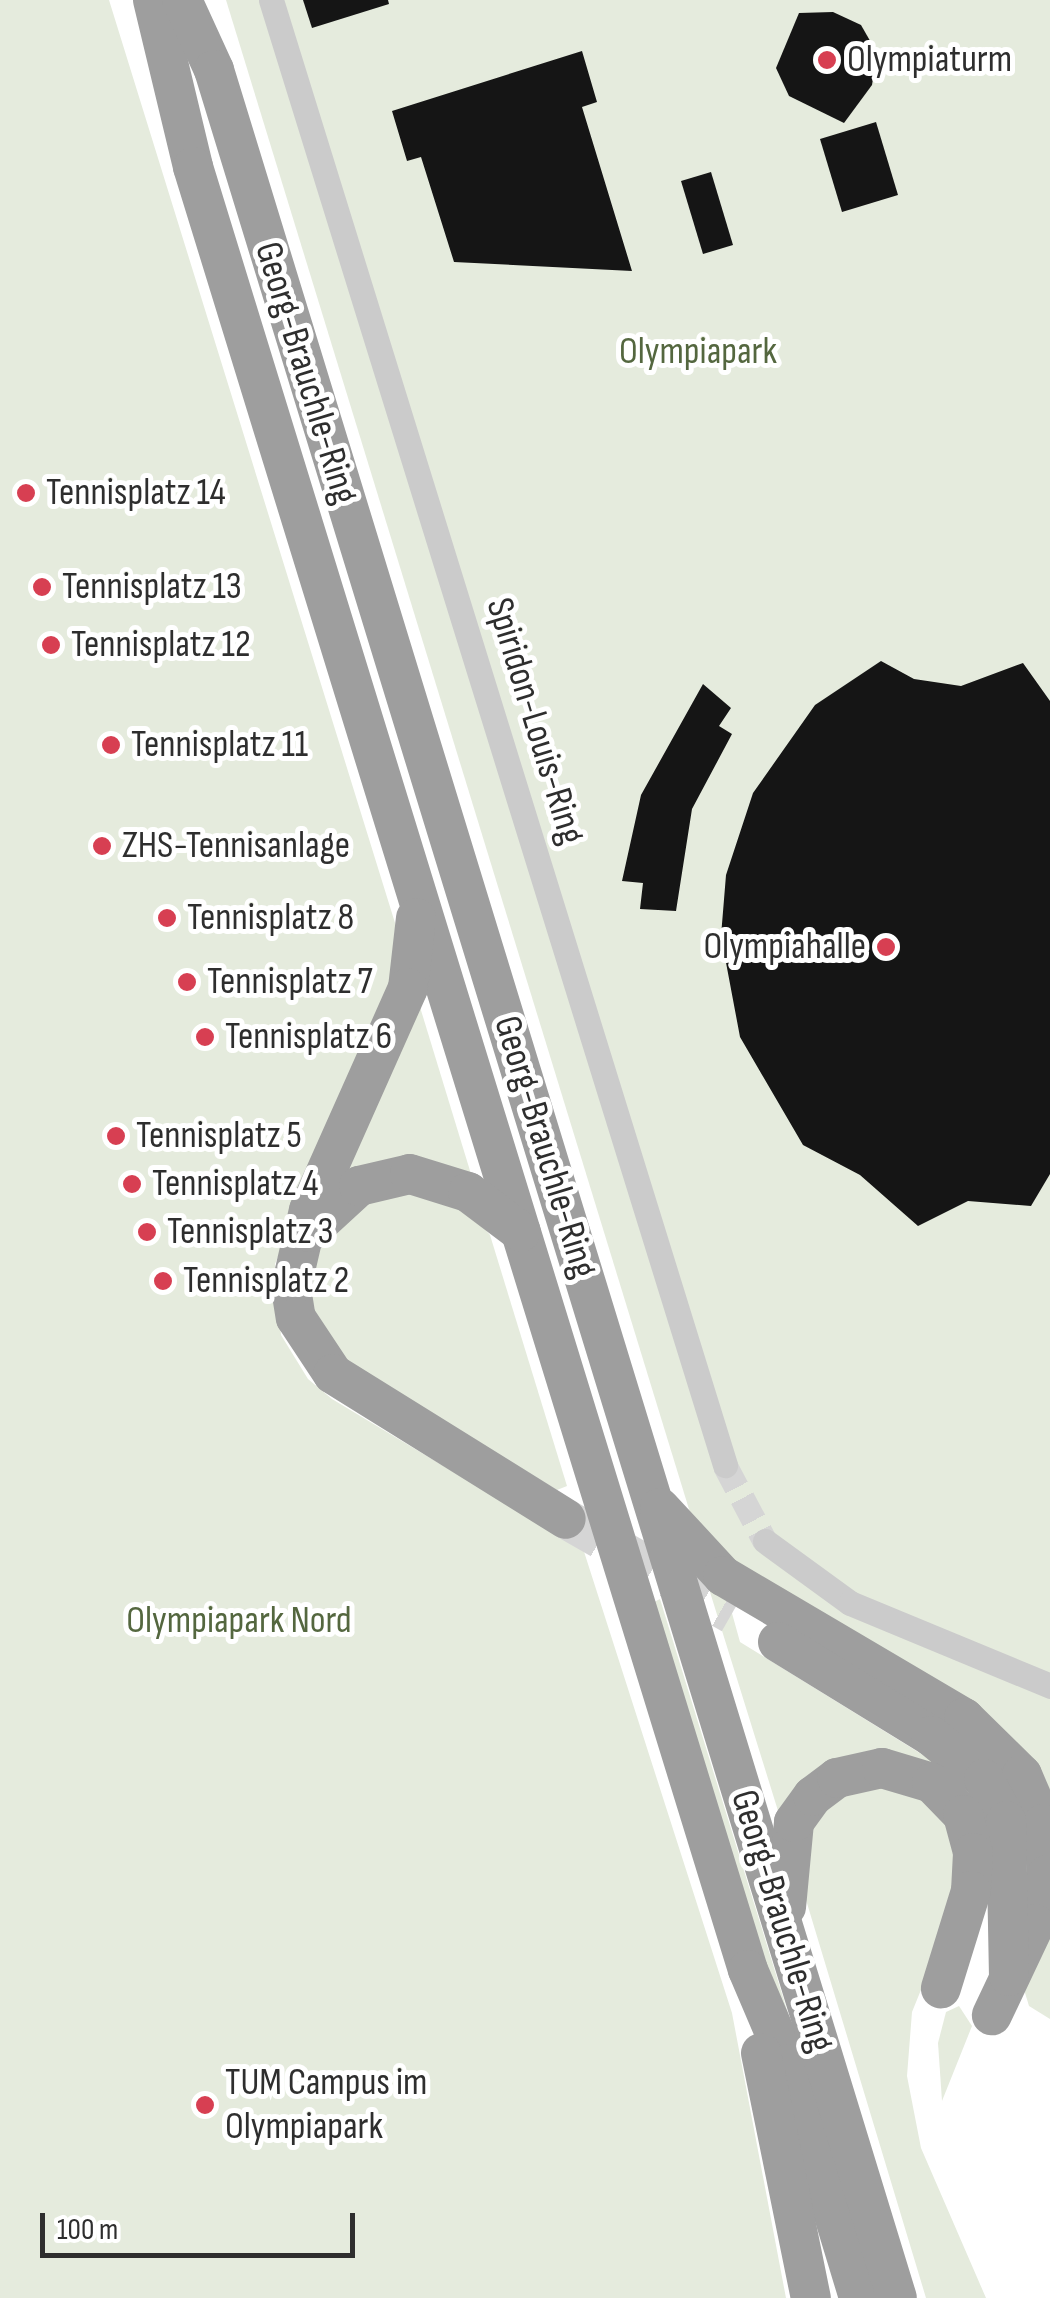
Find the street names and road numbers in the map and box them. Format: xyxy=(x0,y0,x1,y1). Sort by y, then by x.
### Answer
street label: Georg-Brauchle-Ring xyxy=(245,237,367,509)
street label: Spiridon-Louis-Ring xyxy=(476,592,594,850)
street label: Georg-Brauchle-Ring xyxy=(484,1011,606,1283)
street label: Georg-Brauchle-Ring xyxy=(721,1785,843,2057)

